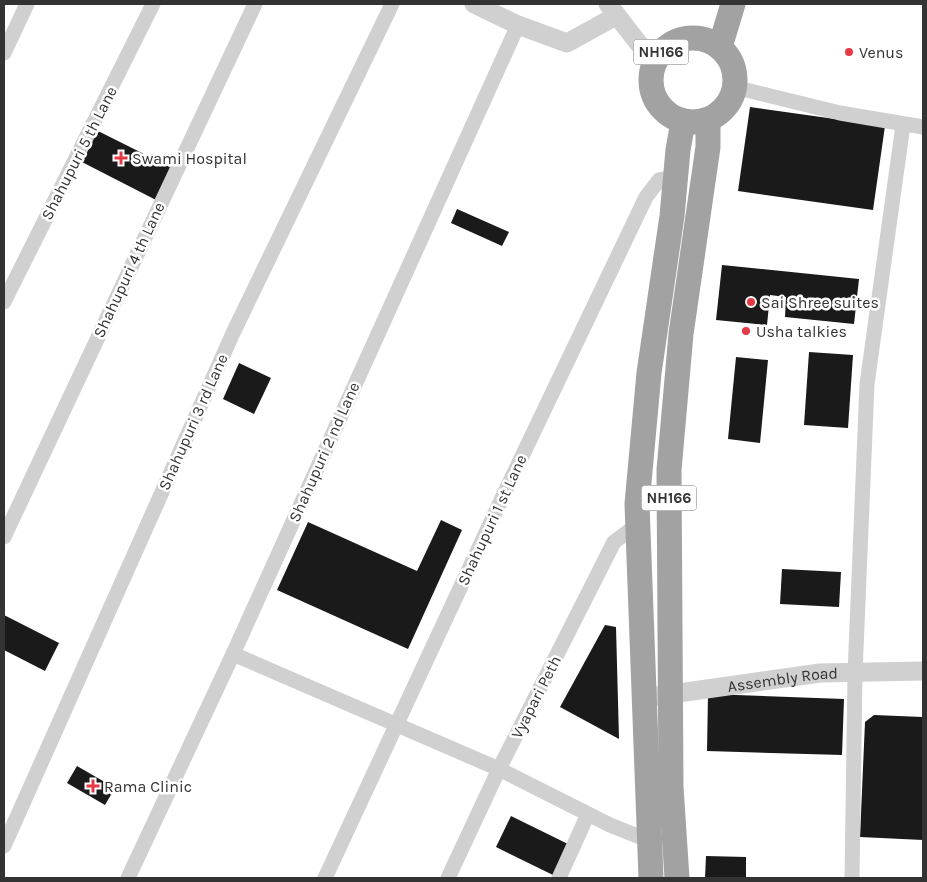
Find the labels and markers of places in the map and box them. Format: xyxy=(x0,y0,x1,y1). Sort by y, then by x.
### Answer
place label: Venus xyxy=(859,43,903,62)
marker: Venus xyxy=(843,46,855,58)
place label: Swami Hospital xyxy=(132,149,247,168)
marker: Swami Hospital xyxy=(114,151,128,165)
place label: Sai Shree suites xyxy=(761,293,879,312)
marker: Sai Shree suites xyxy=(745,296,757,308)
place label: Usha talkies xyxy=(756,322,847,341)
marker: Usha talkies xyxy=(740,325,752,337)
place label: Rama Clinic xyxy=(104,777,192,796)
marker: Rama Clinic xyxy=(86,779,100,793)

